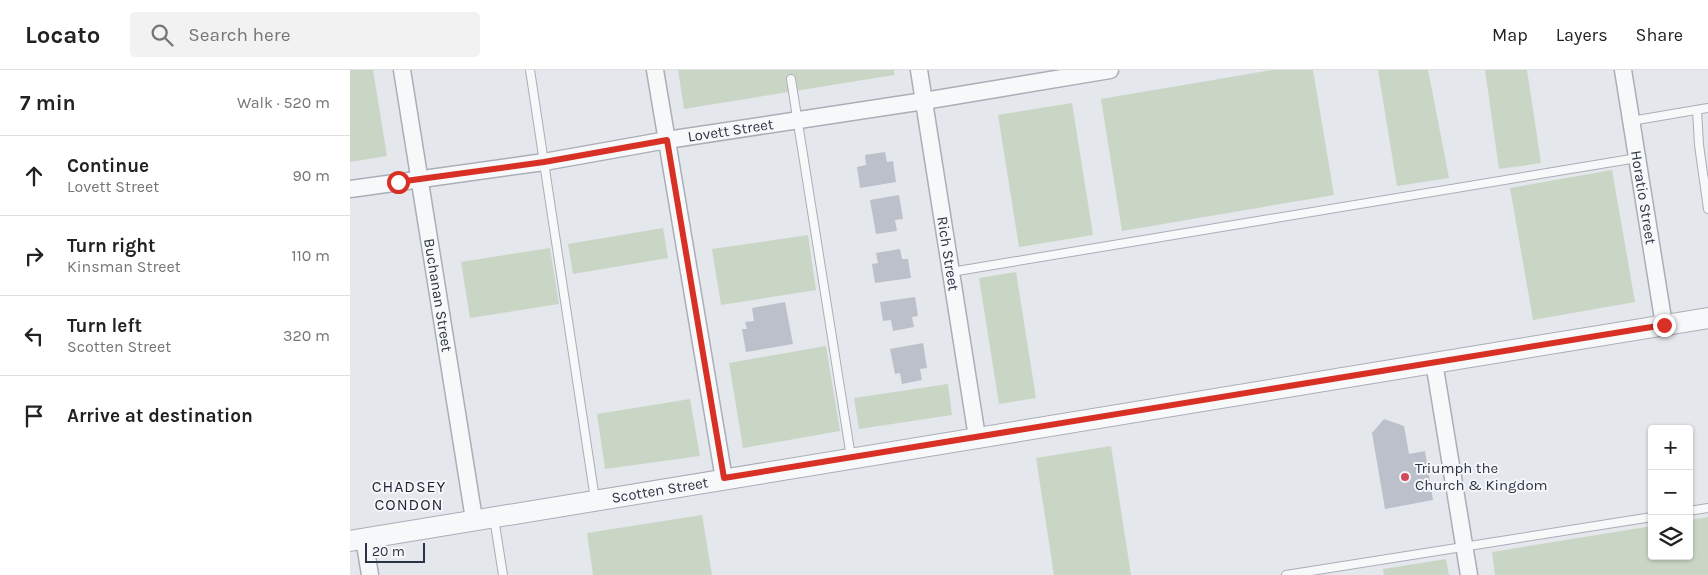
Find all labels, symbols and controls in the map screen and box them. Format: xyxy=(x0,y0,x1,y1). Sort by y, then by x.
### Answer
search box xyxy=(130,12,480,57)
text: Locato xyxy=(25,21,100,49)
icon: search xyxy=(148,21,176,49)
text: Search here xyxy=(188,24,290,46)
text: Map xyxy=(1492,24,1528,46)
text: Layers xyxy=(1556,24,1608,46)
text: Share xyxy=(1636,24,1683,46)
text: 7 min xyxy=(20,91,76,115)
text: Walk · 520 m xyxy=(237,93,330,112)
street label: Lovett Street xyxy=(686,115,775,146)
street label: Horatio Street xyxy=(1627,149,1660,246)
text: Continue xyxy=(67,155,149,177)
icon: ahead xyxy=(20,162,48,190)
text: 90 m xyxy=(292,166,330,185)
route start xyxy=(387,171,410,194)
text: Lovett Street xyxy=(67,177,159,196)
street label: Rich Street xyxy=(933,215,963,293)
text: Turn right xyxy=(67,235,156,257)
street label: Buchanan Street xyxy=(420,237,456,354)
icon: right xyxy=(20,242,48,270)
text: 110 m xyxy=(291,246,330,265)
text: Kinsman Street xyxy=(67,257,181,276)
route end xyxy=(1653,314,1676,337)
text: Turn left xyxy=(67,315,142,337)
icon: left xyxy=(20,322,48,350)
text: 320 m xyxy=(283,326,330,345)
text: Scotten Street xyxy=(67,337,171,356)
icon: arrive xyxy=(20,402,48,430)
text: Arrive at destination xyxy=(67,405,253,427)
map controls xyxy=(1648,425,1693,560)
button: + xyxy=(1648,425,1693,470)
place label: Triumph the Church & Kingdom xyxy=(1415,459,1548,494)
button: − xyxy=(1648,470,1693,515)
marker: Triumph the Church & Kingdom xyxy=(1399,471,1411,483)
street label: Scotten Street xyxy=(610,473,710,507)
district label: CHADSEY CONDON xyxy=(372,477,446,514)
button: layers xyxy=(1648,515,1693,560)
scale bar xyxy=(365,540,425,563)
text: 20 m xyxy=(372,543,405,560)

